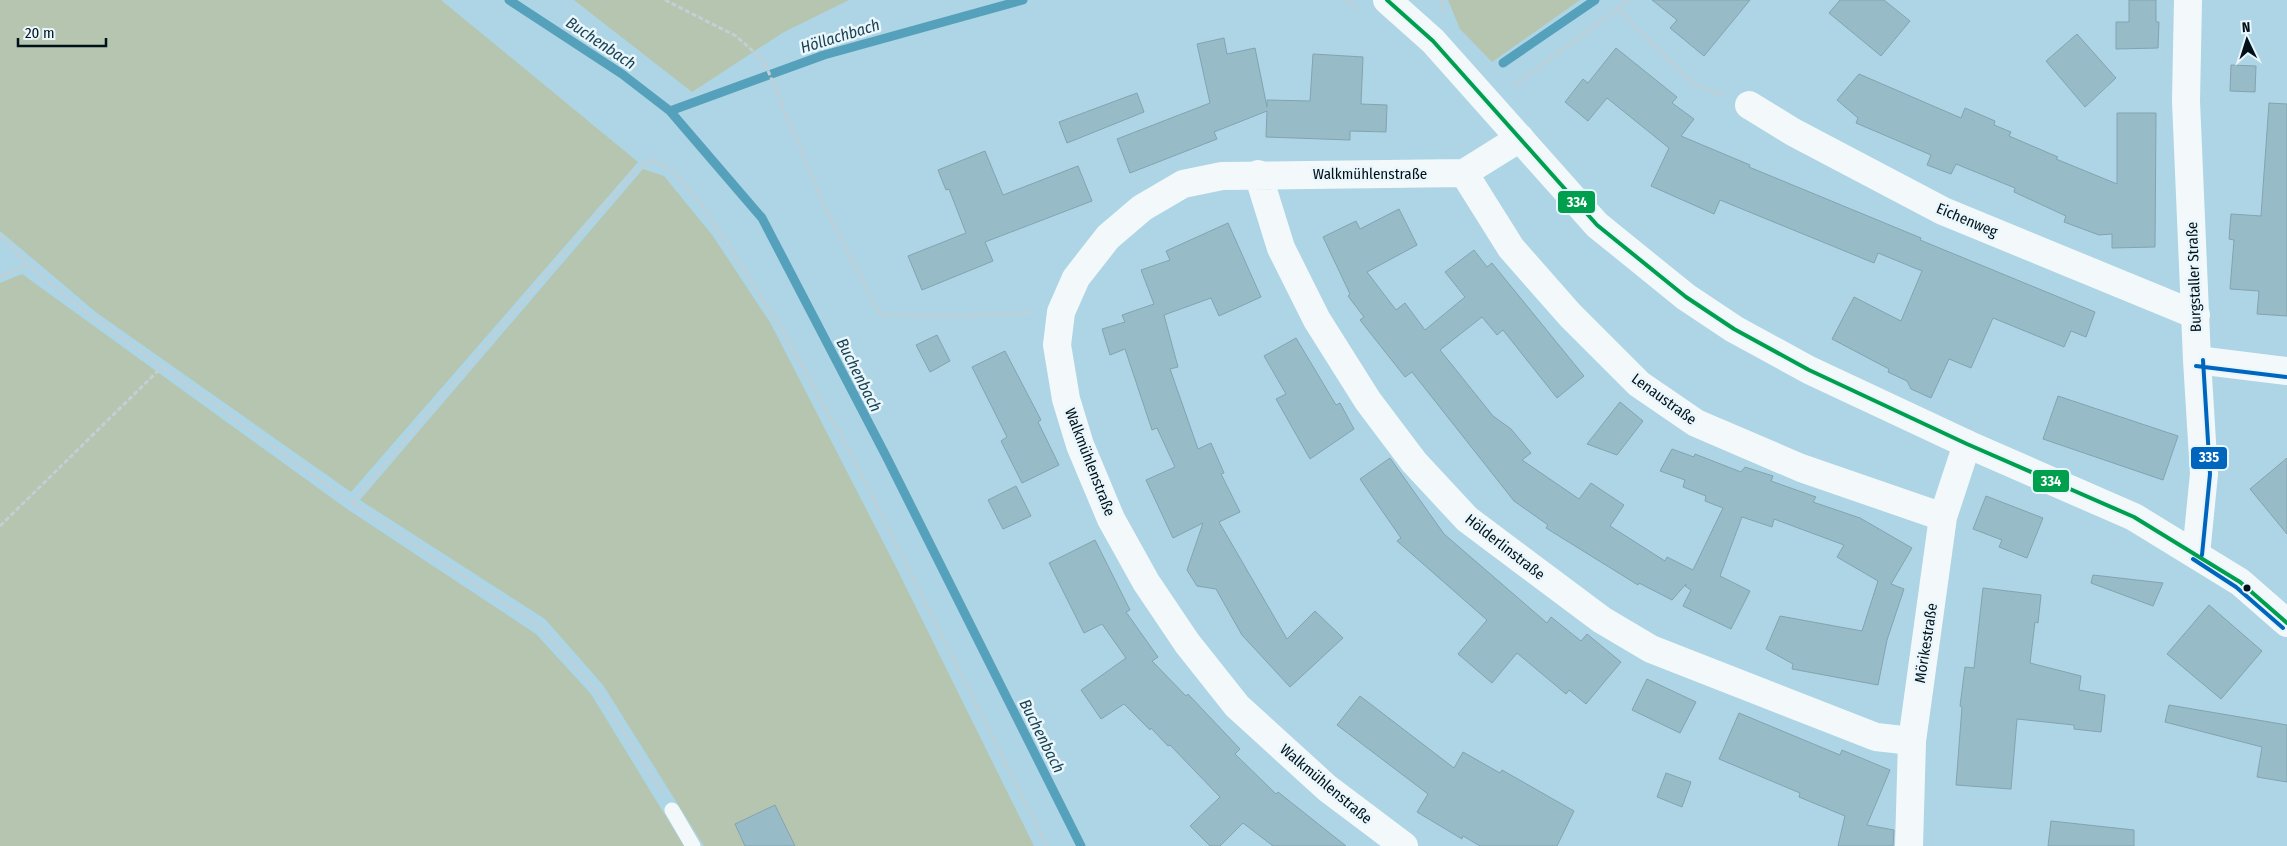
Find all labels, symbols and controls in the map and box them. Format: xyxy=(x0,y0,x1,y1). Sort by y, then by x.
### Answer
water label: Buchenbach xyxy=(562,13,640,73)
scale bar xyxy=(18,15,105,47)
water label: Höllachbach xyxy=(798,15,882,57)
north arrow xyxy=(2222,15,2272,65)
text: N xyxy=(2241,19,2251,36)
text: 20 m xyxy=(25,24,55,42)
street label: Walkmühlenstraße xyxy=(1313,165,1427,183)
line badge: 334 xyxy=(1557,190,1596,214)
text: 334 xyxy=(1566,194,1587,211)
street label: Eichenweg xyxy=(1934,199,2000,241)
street label: Burgstaller Straße xyxy=(2183,222,2205,332)
water label: Buchenbach xyxy=(832,335,886,415)
street label: Lenaustraße xyxy=(1628,369,1700,429)
street label: Walkmühlenstraße xyxy=(1061,405,1119,519)
line badge: 335 xyxy=(2190,446,2228,470)
text: 335 xyxy=(2198,449,2219,466)
line badge: 334 xyxy=(2032,469,2070,493)
text: 334 xyxy=(2040,473,2061,490)
street label: Hölderlinstraße xyxy=(1462,510,1548,584)
unlabelled marker xyxy=(2242,583,2252,593)
street label: Mörikestraße xyxy=(1911,602,1941,684)
water label: Buchenbach xyxy=(1015,696,1069,776)
street label: Walkmühlenstraße xyxy=(1276,740,1376,828)

